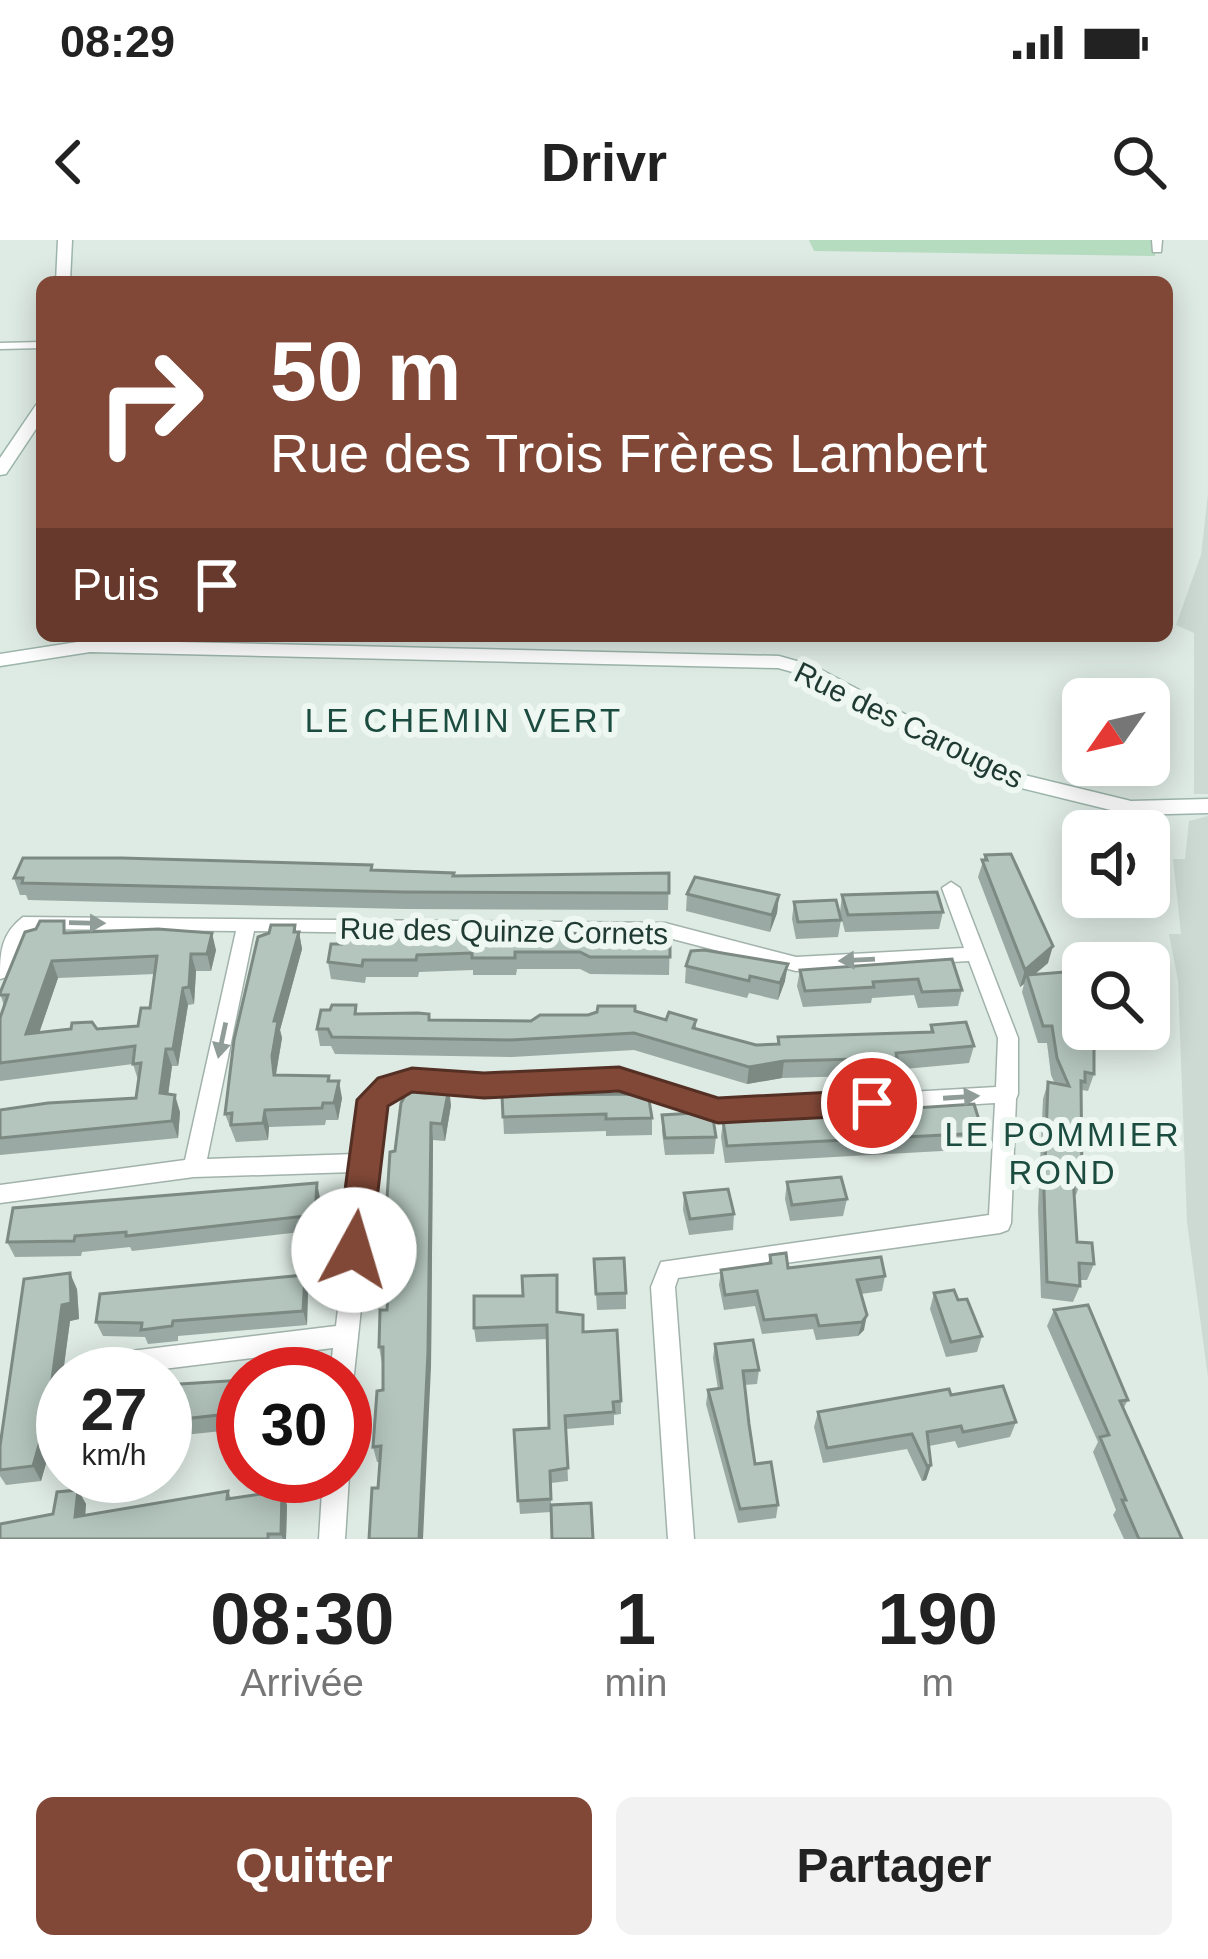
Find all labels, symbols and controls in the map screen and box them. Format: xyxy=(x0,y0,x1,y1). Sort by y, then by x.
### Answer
text: 08:29 xyxy=(60,16,175,67)
icon: back xyxy=(36,129,102,195)
icon: search xyxy=(1106,129,1172,195)
text: Drivr xyxy=(541,132,667,192)
icon: right xyxy=(72,324,228,480)
text: 50 m xyxy=(270,324,461,418)
text: Rue des Trois Frères Lambert xyxy=(270,423,987,483)
icon: arrive xyxy=(184,552,250,618)
text: Puis xyxy=(72,559,160,610)
street label: Rue des Carouges xyxy=(789,655,1029,795)
north arrow xyxy=(1062,678,1170,786)
map controls xyxy=(1062,678,1170,1050)
district label: LE CHEMIN VERT xyxy=(305,702,623,739)
button: sound xyxy=(1062,810,1170,918)
street label: Rue des Quinze Cornets xyxy=(339,912,669,950)
one-way arrow xyxy=(69,913,107,933)
button: search xyxy=(1062,942,1170,1050)
one-way arrow xyxy=(837,951,875,970)
one-way arrow xyxy=(211,1022,230,1060)
pin xyxy=(821,1052,923,1154)
icon: arrive xyxy=(839,1070,905,1136)
one-way arrow xyxy=(943,1087,981,1106)
district label: LE POMMIER ROND xyxy=(944,1116,1182,1191)
position arrow xyxy=(291,1187,417,1313)
speed limit sign: 30 xyxy=(216,1347,372,1503)
text: 27 xyxy=(81,1376,147,1443)
text: km/h xyxy=(81,1438,147,1471)
text: 08:30 xyxy=(210,1579,394,1659)
text: 1 xyxy=(616,1579,656,1659)
text: 190 xyxy=(878,1579,998,1659)
text: Arrivée xyxy=(241,1661,364,1704)
text: min xyxy=(605,1661,667,1704)
text: m xyxy=(921,1661,954,1704)
button: Quitter xyxy=(36,1797,592,1935)
button: Partager xyxy=(616,1797,1172,1935)

